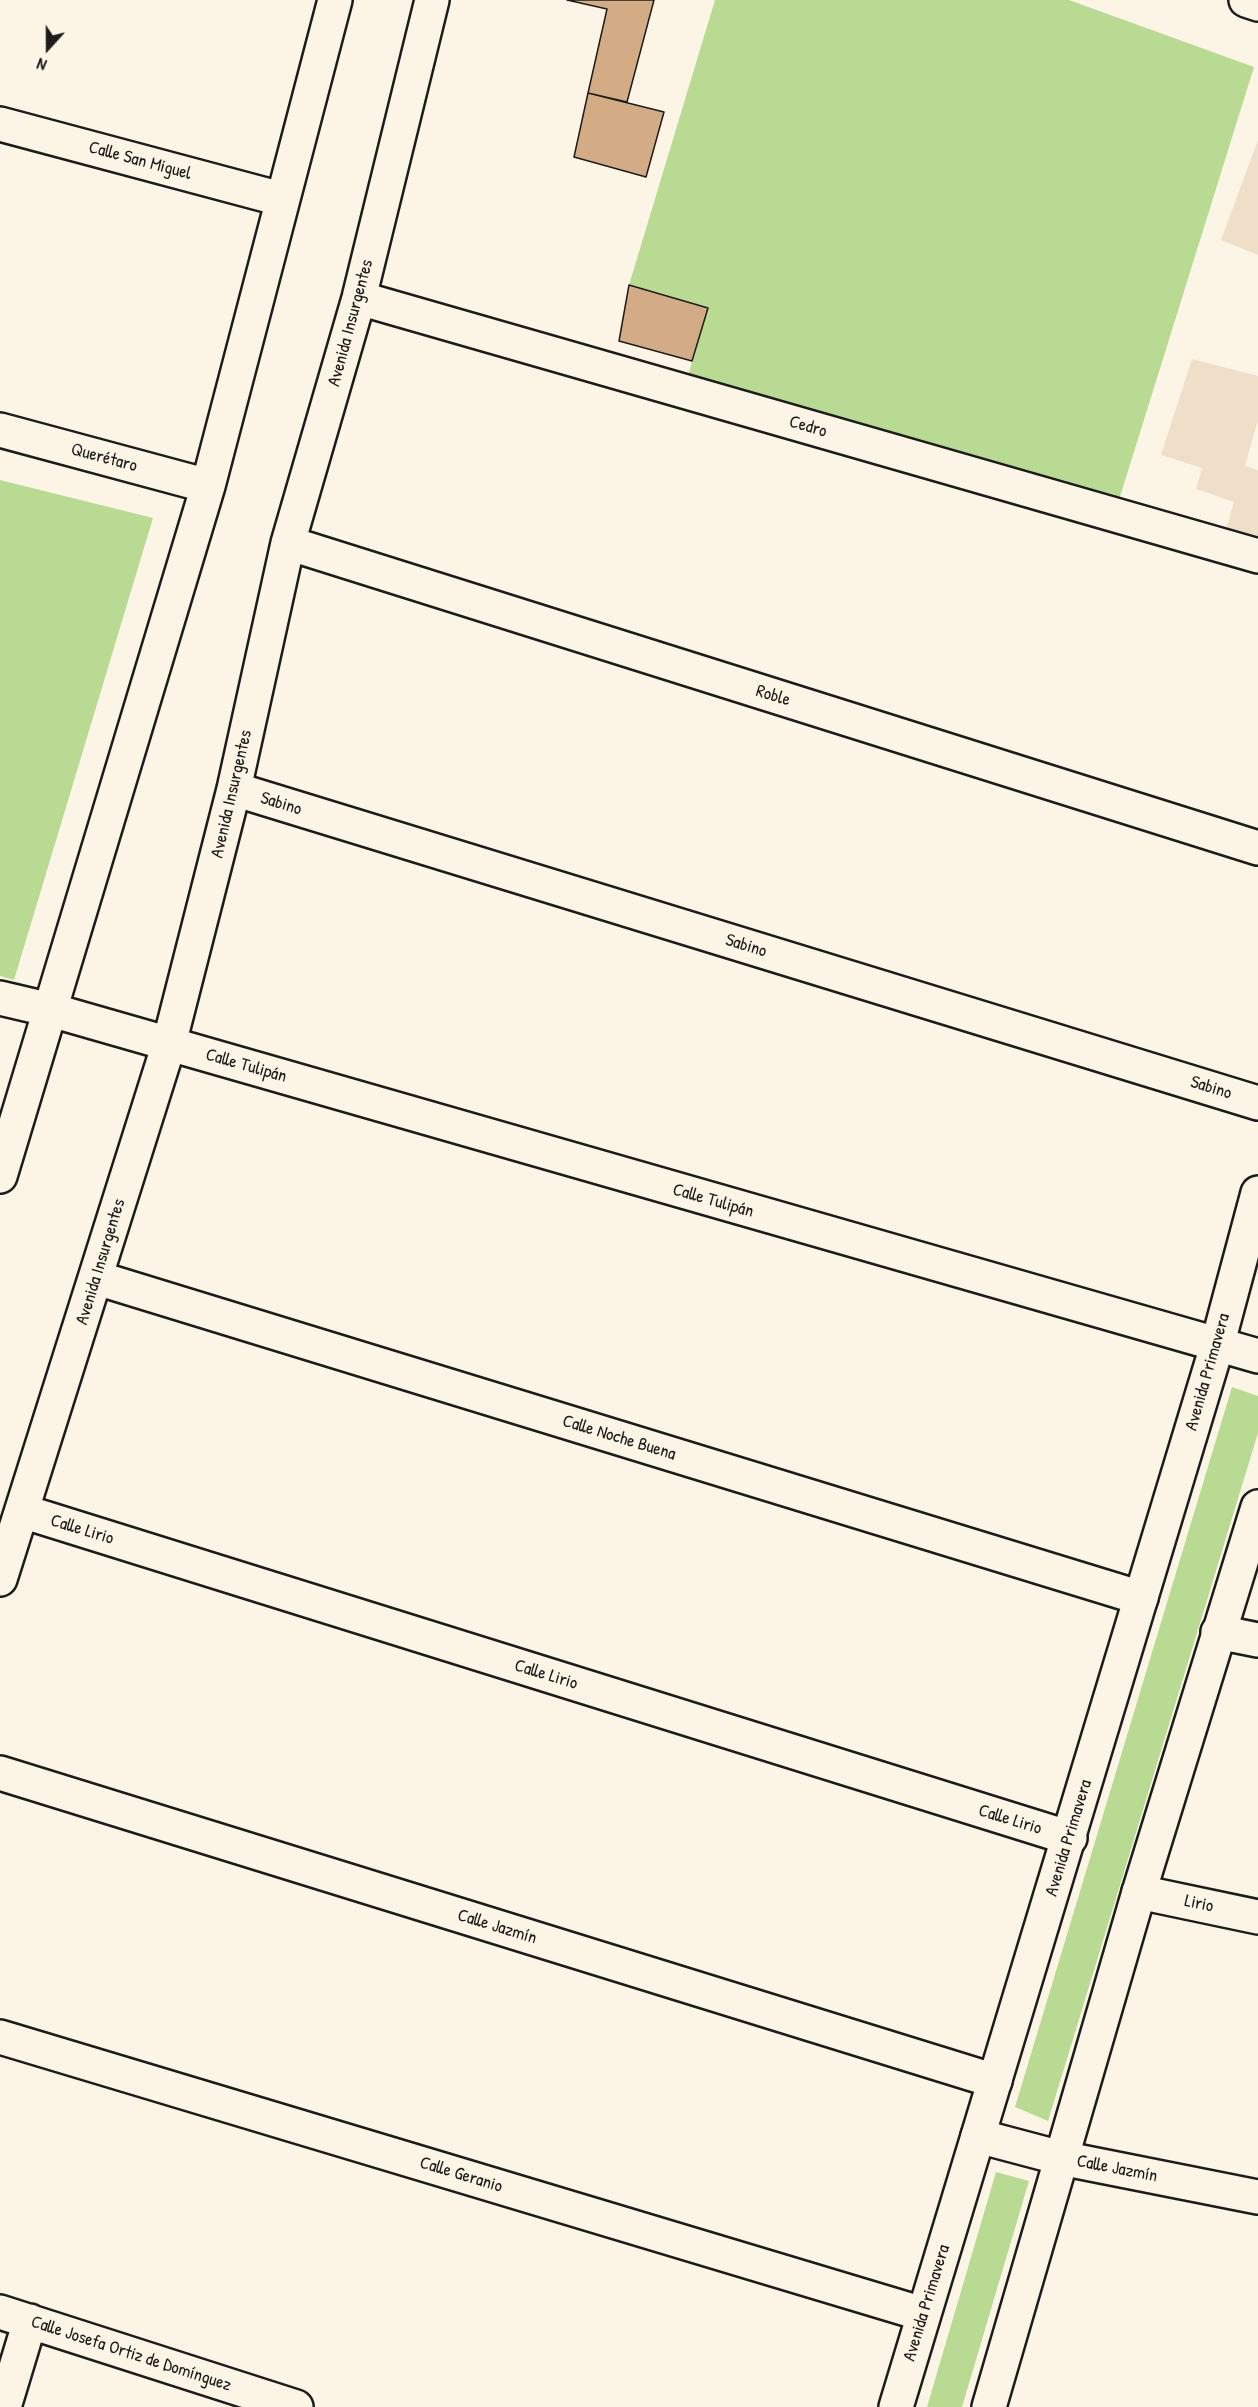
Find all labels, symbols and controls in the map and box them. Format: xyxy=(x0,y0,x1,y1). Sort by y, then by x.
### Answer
north arrow xyxy=(18,18,78,78)
text: N xyxy=(34,53,49,77)
street label: Calle San Miguel xyxy=(86,137,194,185)
street label: Avenida Insurgentes xyxy=(324,257,378,389)
street label: Cedro xyxy=(787,411,829,443)
street label: Querétaro xyxy=(69,439,139,477)
street label: Roble xyxy=(753,681,793,711)
street label: Avenida Insurgentes xyxy=(207,728,257,860)
street label: Sabino xyxy=(258,788,304,820)
street label: Sabino xyxy=(723,930,769,962)
street label: Calle Tulipán xyxy=(203,1044,289,1088)
street label: Sabino xyxy=(1188,1072,1234,1104)
street label: Calle Tulipán xyxy=(670,1179,756,1223)
street label: Avenida Insurgentes xyxy=(72,1196,130,1328)
street label: Avenida Primavera xyxy=(1181,1311,1235,1433)
street label: Calle Noche Buena xyxy=(560,1411,678,1465)
street label: Calle Lirio xyxy=(48,1510,116,1550)
street label: Calle Lirio xyxy=(512,1655,580,1695)
street label: Avenida Primavera xyxy=(1041,1777,1097,1899)
street label: Calle Lirio xyxy=(976,1800,1044,1840)
street label: Lirio xyxy=(1183,1890,1215,1918)
street label: Calle Jazmín xyxy=(455,1905,539,1949)
street label: Calle Jazmín xyxy=(1075,2151,1159,2187)
street label: Calle Geranio xyxy=(417,2152,505,2198)
street label: Avenida Primavera xyxy=(899,2242,955,2364)
street label: Calle Josefa Ortiz de Domínguez xyxy=(28,2311,234,2397)

